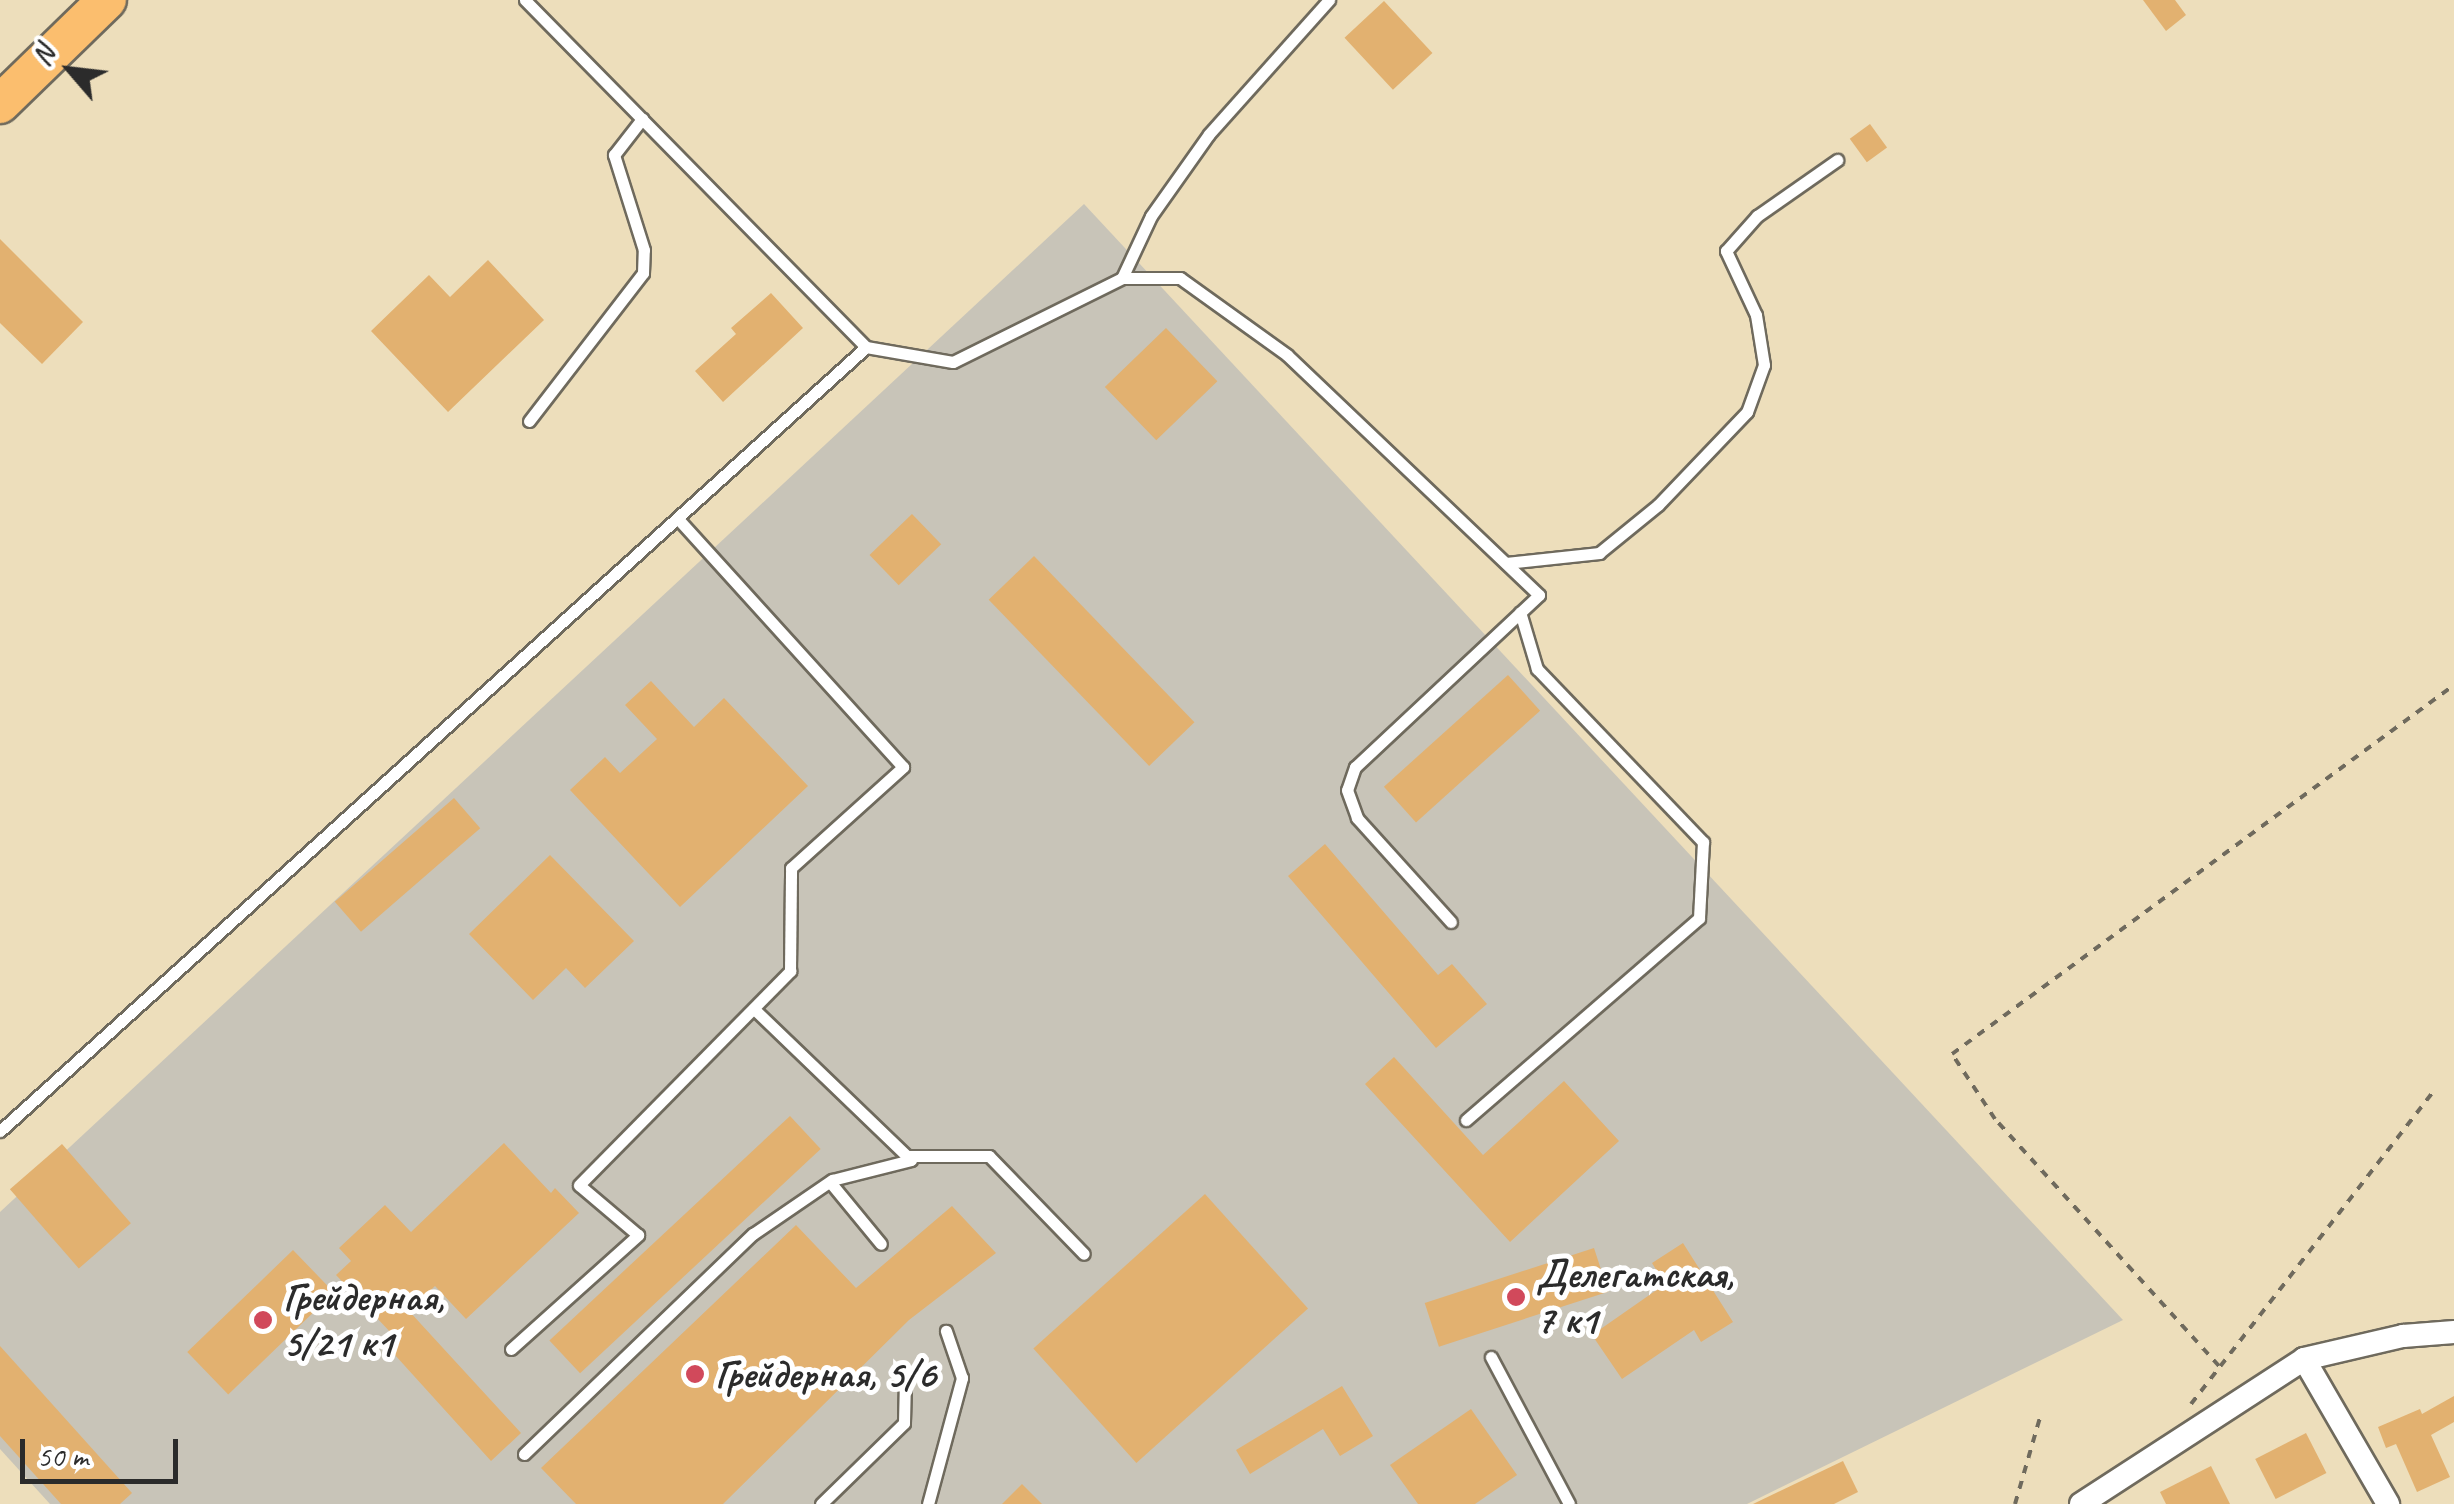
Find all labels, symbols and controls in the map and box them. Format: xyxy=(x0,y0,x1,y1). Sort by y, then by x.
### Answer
north arrow xyxy=(20,20,120,120)
text: N xyxy=(24,40,63,72)
place label: Делегатская, 7 к1 xyxy=(1536,1250,1734,1344)
place label: Грейдерная, 5/21 к1 xyxy=(283,1273,444,1367)
marker: Делегатская, 7 к1 xyxy=(1505,1286,1527,1308)
marker: Грейдерная, 5/21 к1 xyxy=(252,1309,274,1331)
place label: Грейдерная, 5/6 xyxy=(715,1350,935,1398)
marker: Грейдерная, 5/6 xyxy=(684,1363,706,1385)
scale bar xyxy=(25,1419,182,1481)
text: 50 m xyxy=(37,1437,88,1475)

